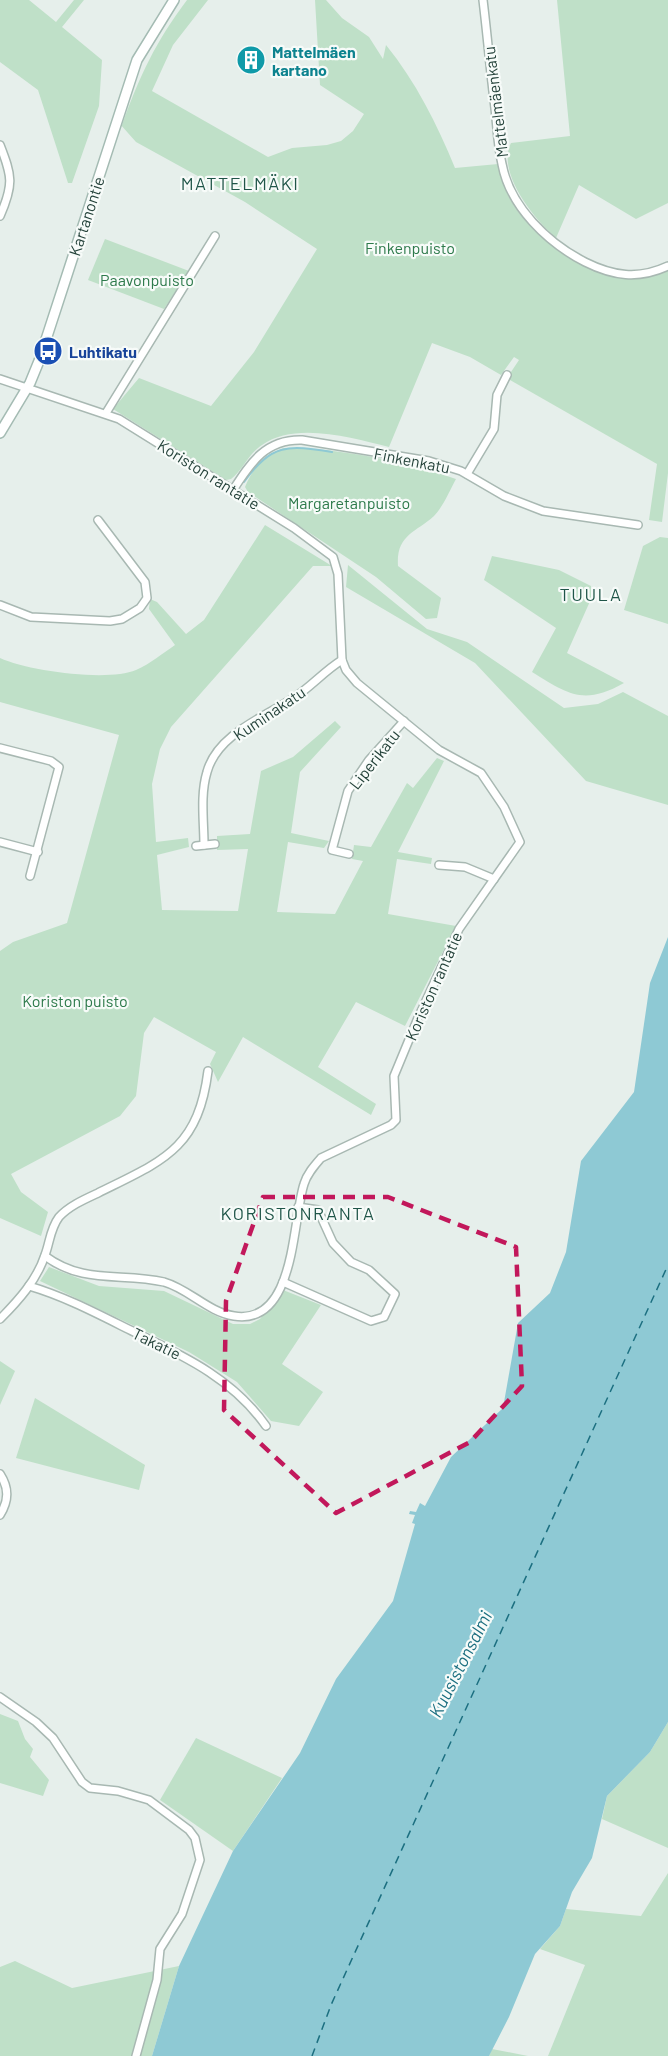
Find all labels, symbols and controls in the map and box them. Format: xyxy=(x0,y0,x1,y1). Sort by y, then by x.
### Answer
place label: Mattelmäen kartano xyxy=(272,42,356,79)
building icon: Mattelmäen kartano xyxy=(235,44,267,76)
street label: Mattelmäenkatu xyxy=(479,45,511,159)
district label: MATTELMÄKI xyxy=(181,172,299,194)
street label: Kartanontie xyxy=(64,174,108,258)
park label: Finkenpuisto xyxy=(365,238,455,257)
park label: Paavonpuisto xyxy=(100,270,194,289)
bus stop icon: Luhtikatu xyxy=(32,335,64,367)
place label: Luhtikatu xyxy=(69,342,137,361)
street label: Koriston rantatie xyxy=(154,435,264,513)
street label: Finkenkatu xyxy=(372,443,452,477)
park label: Margaretanpuisto xyxy=(288,493,410,512)
district label: TUULA xyxy=(560,583,622,605)
street label: Kuminakatu xyxy=(229,682,309,744)
street label: Liperikatu xyxy=(345,725,403,793)
street label: Koriston rantatie xyxy=(401,929,465,1043)
park label: Koriston puisto xyxy=(22,991,128,1010)
district label: KORISTONRANTA xyxy=(221,1202,375,1224)
street label: Takatie xyxy=(130,1323,184,1363)
water label: Kuusistonsalmi xyxy=(424,1607,496,1721)

